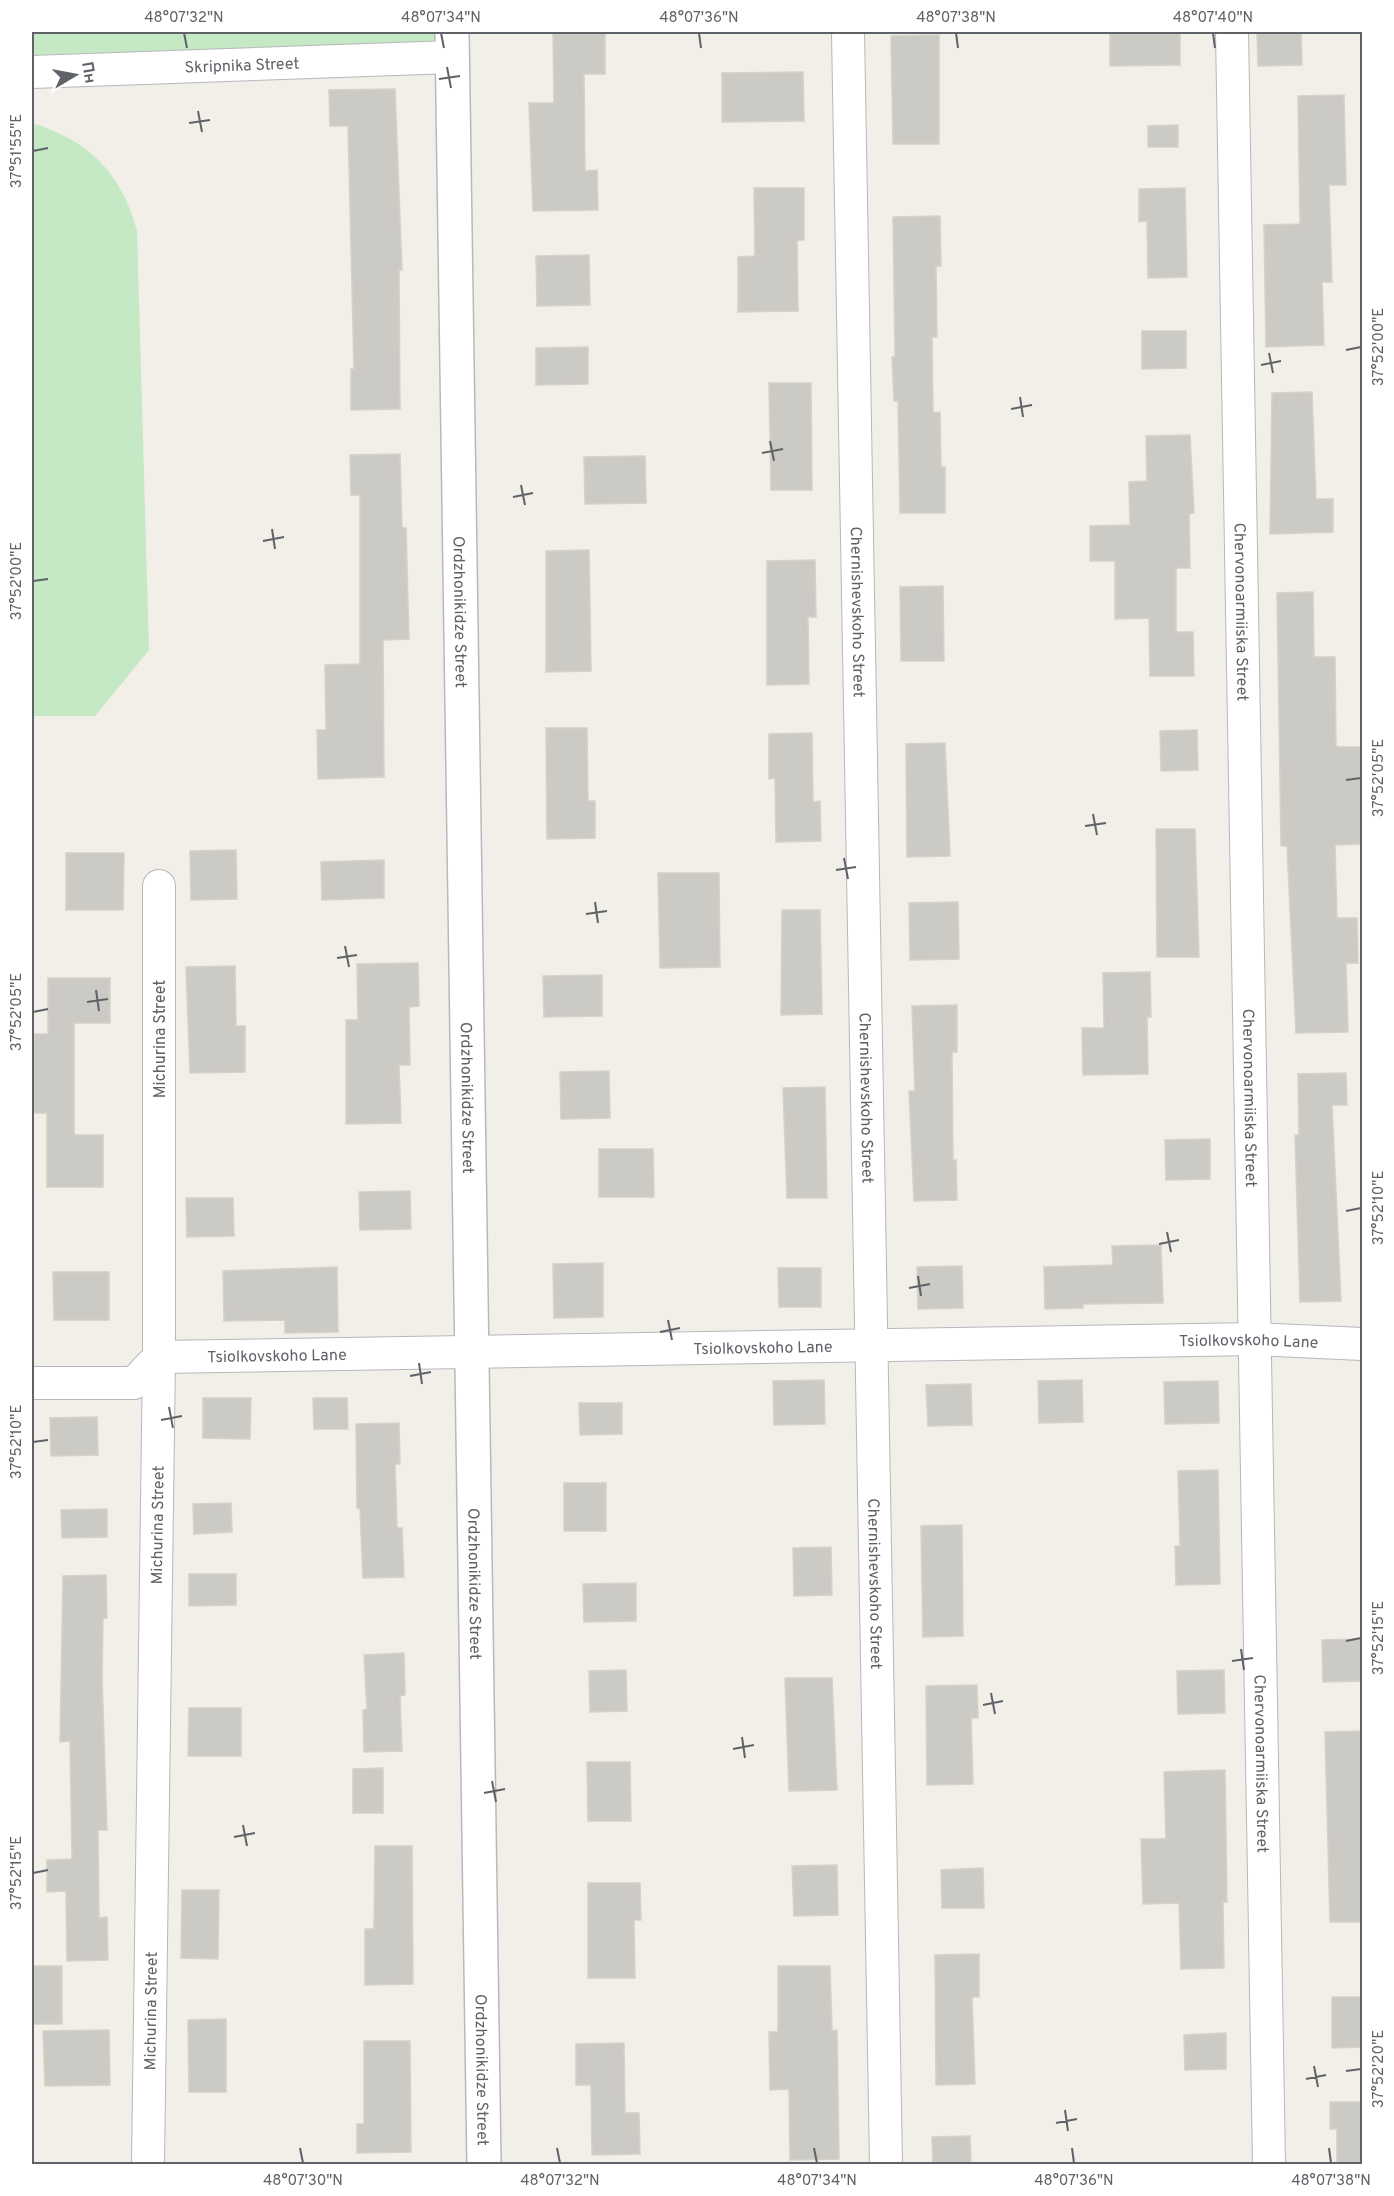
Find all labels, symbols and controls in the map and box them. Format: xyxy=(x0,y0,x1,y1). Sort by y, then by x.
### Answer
text: 48°07'32"N xyxy=(144,9,224,28)
text: 48°07'34"N xyxy=(401,9,481,28)
text: 48°07'36"N xyxy=(659,9,739,28)
text: 48°07'38"N xyxy=(916,9,996,28)
text: 48°07'40"N xyxy=(1173,9,1253,28)
north arrow xyxy=(45,45,105,105)
street label: Skripnika Street xyxy=(184,54,300,79)
text: Пн xyxy=(76,60,100,85)
text: 37°51'55"E xyxy=(8,114,27,188)
text: 37°52'00"E xyxy=(1370,308,1389,386)
street label: Chervonoarmiiska Street xyxy=(1229,522,1252,701)
street label: Chernishevskoho Street xyxy=(845,526,868,698)
street label: Ordzhonikidze Street xyxy=(448,536,470,688)
text: 37°52'00"E xyxy=(8,542,27,620)
text: 37°52'05"E xyxy=(1370,739,1389,817)
text: 37°52'05"E xyxy=(8,973,27,1051)
street label: Michurina Street xyxy=(151,980,171,1098)
street label: Chervonoarmiiska Street xyxy=(1237,1008,1260,1187)
street label: Chernishevskoho Street xyxy=(853,1012,877,1184)
street label: Ordzhonikidze Street xyxy=(455,1022,477,1174)
text: 37°52'10"E xyxy=(1370,1171,1389,1245)
street label: Tsiolkovskoho Lane xyxy=(1179,1331,1319,1354)
street label: Tsiolkovskoho Lane xyxy=(693,1338,833,1360)
street label: Tsiolkovskoho Lane xyxy=(207,1346,347,1368)
text: 37°52'10"E xyxy=(8,1405,27,1479)
street label: Michurina Street xyxy=(148,1466,170,1585)
street label: Chernishevskoho Street xyxy=(862,1498,885,1670)
street label: Ordzhonikidze Street xyxy=(462,1508,484,1660)
text: 37°52'15"E xyxy=(1370,1601,1389,1675)
street label: Chervonoarmiiska Street xyxy=(1249,1674,1272,1853)
text: 37°52'15"E xyxy=(8,1836,27,1910)
street label: Michurina Street xyxy=(141,1952,163,2071)
street label: Ordzhonikidze Street xyxy=(469,1994,492,2146)
text: 37°52'20"E xyxy=(1370,2030,1389,2108)
text: 48°07'30"N xyxy=(263,2172,343,2191)
text: 48°07'32"N xyxy=(520,2172,600,2191)
text: 48°07'34"N xyxy=(777,2172,857,2191)
text: 48°07'36"N xyxy=(1034,2172,1114,2191)
text: 48°07'38"N xyxy=(1291,2172,1371,2191)

